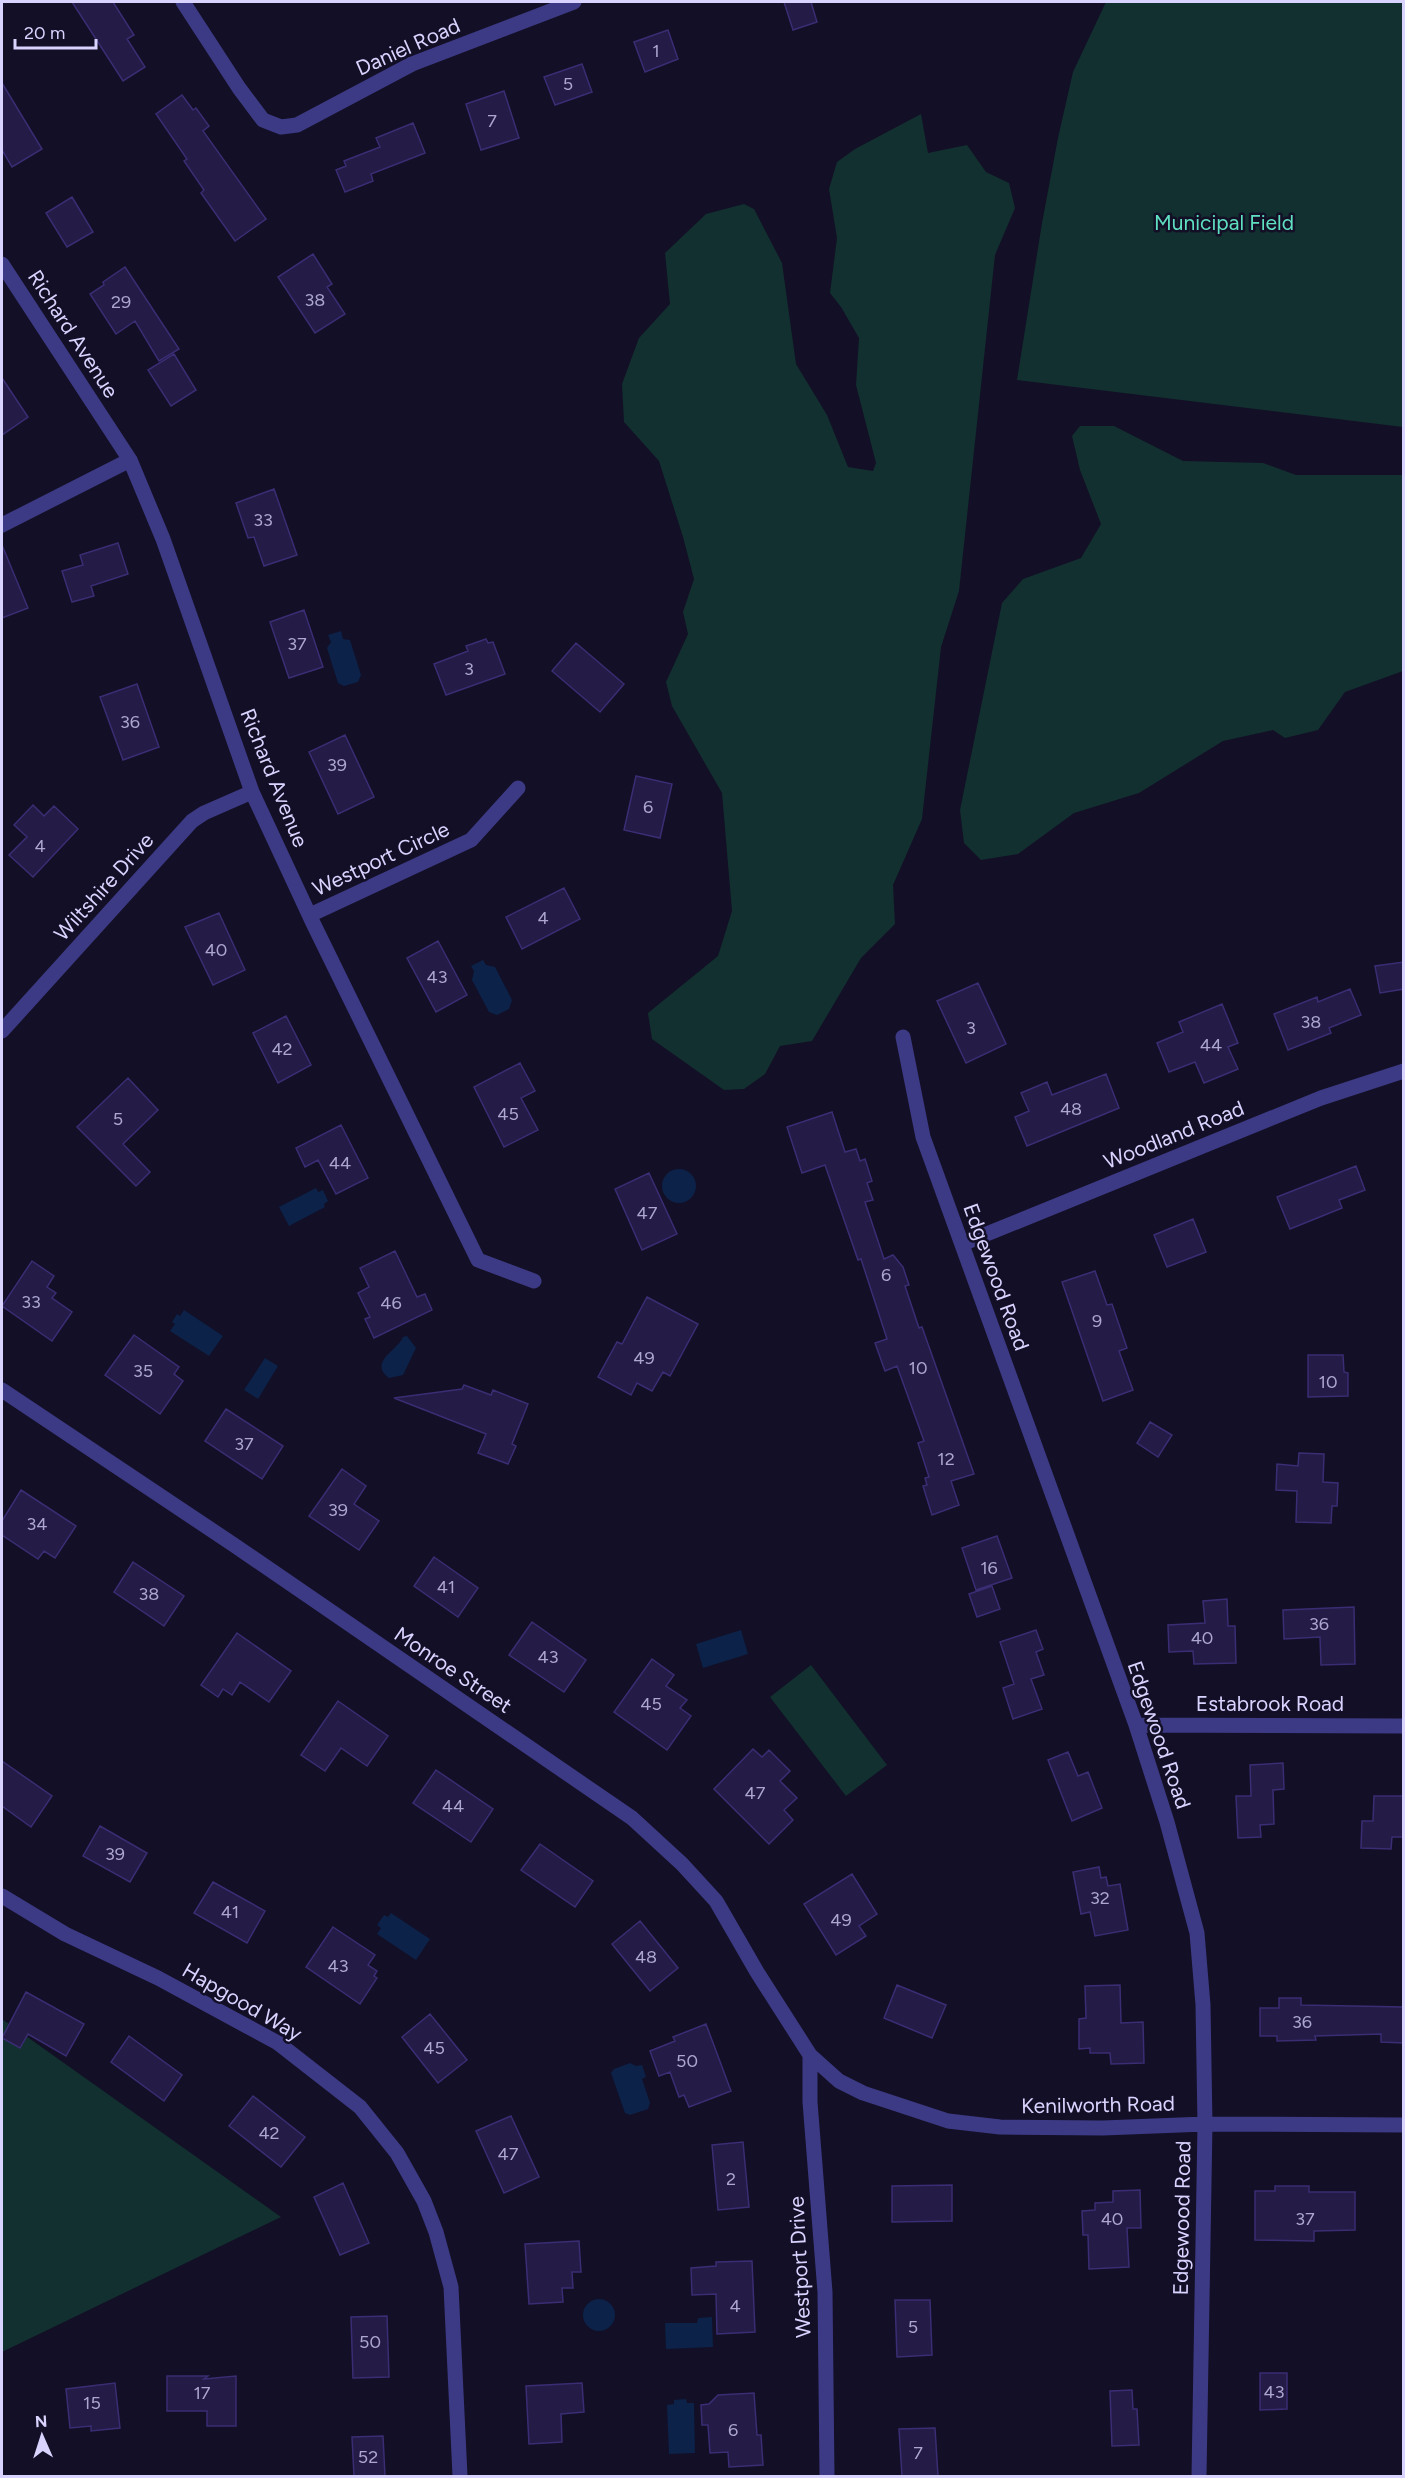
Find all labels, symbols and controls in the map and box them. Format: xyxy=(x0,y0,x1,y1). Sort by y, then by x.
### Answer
scale bar xyxy=(15,12,96,50)
street label: Daniel Road xyxy=(352,12,464,81)
text: 20 m xyxy=(24,22,65,44)
house number: 1 xyxy=(652,40,660,62)
house number: 5 xyxy=(563,73,573,95)
house number: 7 xyxy=(487,110,497,132)
park label: Municipal Field xyxy=(1154,210,1294,235)
street label: Richard Avenue xyxy=(23,265,124,402)
house number: 38 xyxy=(305,289,325,311)
house number: 29 xyxy=(111,291,131,313)
house number: 33 xyxy=(253,509,273,531)
house number: 37 xyxy=(287,633,307,655)
house number: 3 xyxy=(464,658,474,680)
street label: Richard Avenue xyxy=(235,705,314,851)
house number: 36 xyxy=(120,711,140,733)
house number: 39 xyxy=(327,754,347,776)
house number: 6 xyxy=(643,796,653,818)
street label: Westport Circle xyxy=(308,816,453,901)
street label: Wiltshire Drive xyxy=(49,828,159,946)
house number: 4 xyxy=(34,835,46,857)
house number: 4 xyxy=(537,907,549,929)
house number: 40 xyxy=(205,939,227,961)
house number: 43 xyxy=(427,966,447,988)
house number: 38 xyxy=(1301,1011,1321,1033)
house number: 3 xyxy=(966,1017,976,1039)
house number: 44 xyxy=(1200,1034,1222,1056)
house number: 42 xyxy=(271,1038,293,1060)
street label: Woodland Road xyxy=(1100,1095,1248,1174)
house number: 48 xyxy=(1060,1098,1082,1120)
house number: 45 xyxy=(497,1103,519,1125)
house number: 5 xyxy=(113,1108,123,1130)
house number: 44 xyxy=(329,1152,351,1174)
street label: Edgewood Road xyxy=(958,1200,1035,1354)
house number: 47 xyxy=(637,1202,658,1224)
house number: 6 xyxy=(881,1264,891,1286)
house number: 33 xyxy=(21,1291,41,1313)
house number: 46 xyxy=(380,1292,402,1314)
house number: 9 xyxy=(1092,1310,1102,1332)
house number: 49 xyxy=(633,1347,655,1369)
house number: 10 xyxy=(909,1357,927,1379)
house number: 35 xyxy=(133,1360,153,1382)
house number: 10 xyxy=(1319,1371,1337,1393)
house number: 37 xyxy=(234,1433,254,1455)
house number: 12 xyxy=(937,1448,955,1470)
house number: 39 xyxy=(328,1499,348,1521)
house number: 34 xyxy=(27,1513,47,1535)
house number: 16 xyxy=(980,1557,998,1579)
house number: 41 xyxy=(437,1576,455,1598)
house number: 38 xyxy=(139,1583,159,1605)
house number: 36 xyxy=(1309,1613,1329,1635)
street label: Monroe Street xyxy=(390,1621,517,1718)
house number: 40 xyxy=(1191,1627,1213,1649)
house number: 43 xyxy=(538,1646,558,1668)
street label: Edgewood Road xyxy=(1122,1658,1196,1812)
street label: Estabrook Road xyxy=(1196,1691,1344,1716)
house number: 45 xyxy=(640,1693,662,1715)
house number: 47 xyxy=(745,1782,766,1804)
house number: 44 xyxy=(442,1795,464,1817)
house number: 39 xyxy=(105,1843,125,1865)
house number: 32 xyxy=(1090,1887,1110,1909)
house number: 41 xyxy=(221,1901,239,1923)
house number: 49 xyxy=(830,1909,852,1931)
house number: 48 xyxy=(635,1946,657,1968)
house number: 43 xyxy=(328,1955,348,1977)
street label: Hapgood Way xyxy=(178,1957,307,2046)
house number: 36 xyxy=(1292,2011,1312,2033)
house number: 45 xyxy=(423,2037,445,2059)
house number: 50 xyxy=(676,2050,698,2072)
street label: Kenilworth Road xyxy=(1021,2091,1175,2118)
house number: 42 xyxy=(258,2122,280,2144)
street label: Edgewood Road xyxy=(1168,2140,1195,2296)
house number: 47 xyxy=(498,2143,519,2165)
house number: 2 xyxy=(726,2168,736,2190)
street label: Westport Drive xyxy=(783,2196,816,2339)
house number: 40 xyxy=(1101,2208,1123,2230)
house number: 37 xyxy=(1295,2208,1315,2230)
house number: 4 xyxy=(729,2295,741,2317)
house number: 5 xyxy=(908,2316,918,2338)
house number: 50 xyxy=(359,2331,381,2353)
house number: 43 xyxy=(1264,2381,1284,2403)
house number: 17 xyxy=(193,2382,211,2404)
house number: 15 xyxy=(83,2392,101,2414)
north arrow xyxy=(12,2406,72,2466)
text: N xyxy=(35,2412,48,2431)
house number: 6 xyxy=(728,2419,738,2441)
house number: 7 xyxy=(913,2442,923,2464)
house number: 52 xyxy=(358,2446,378,2468)

